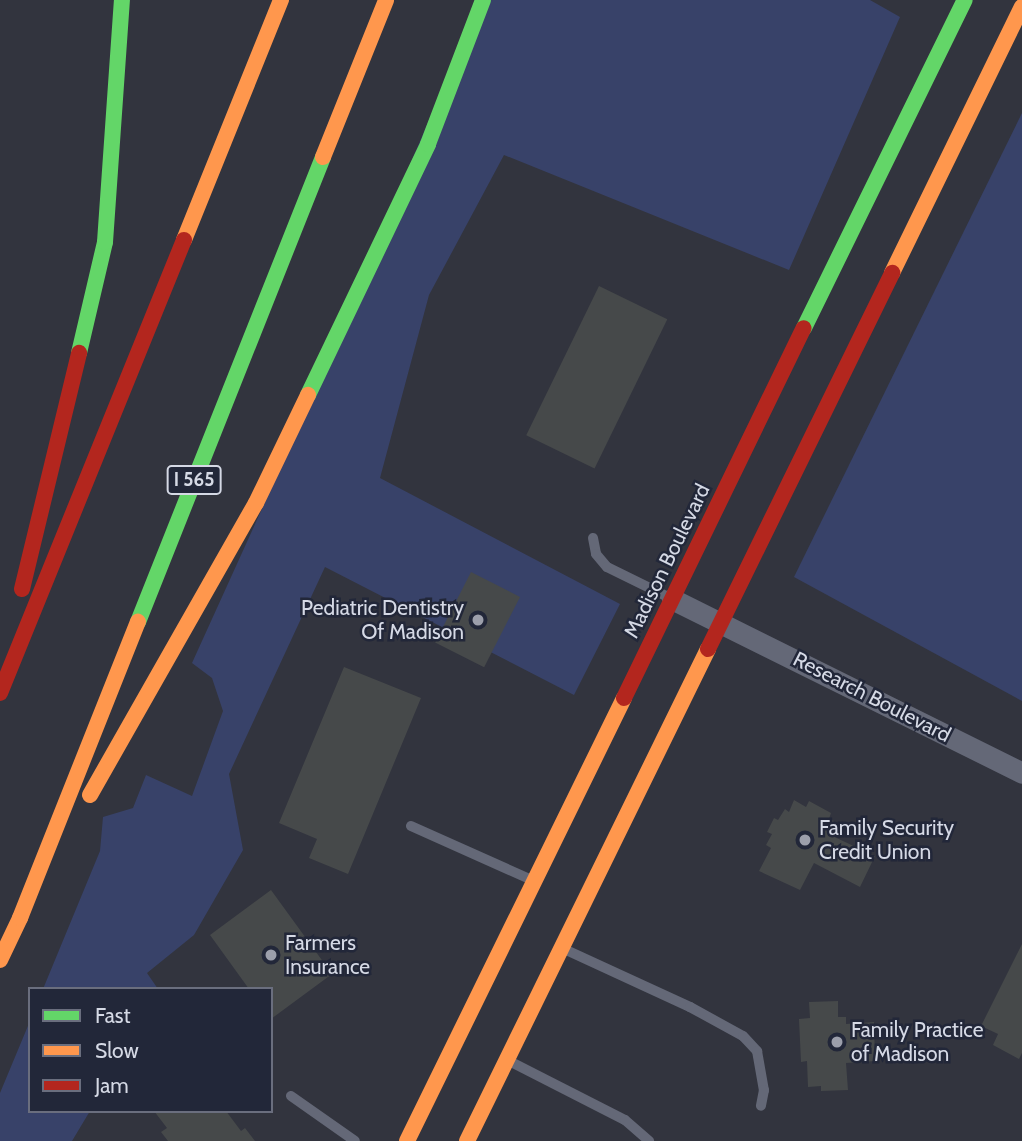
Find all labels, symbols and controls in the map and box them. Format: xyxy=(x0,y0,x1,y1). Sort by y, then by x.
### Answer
road number: I 565 xyxy=(166,464,222,495)
street label: Madison Boulevard xyxy=(619,480,715,642)
place label: Pediatric Dentistry Of Madison xyxy=(301,595,464,645)
marker: Pediatric Dentistry Of Madison xyxy=(470,612,486,628)
street label: Research Boulevard xyxy=(789,646,955,748)
place label: Family Security Credit Union xyxy=(819,815,954,865)
marker: Family Security Credit Union xyxy=(797,832,813,848)
place label: Farmers Insurance xyxy=(285,930,370,980)
marker: Farmers Insurance xyxy=(263,947,279,963)
legend xyxy=(28,987,273,1113)
text: Fast xyxy=(95,1003,131,1028)
place label: Family Practice of Madison xyxy=(851,1017,983,1067)
marker: Family Practice of Madison xyxy=(829,1034,845,1050)
text: Slow xyxy=(95,1038,139,1063)
text: Jam xyxy=(95,1073,129,1098)

